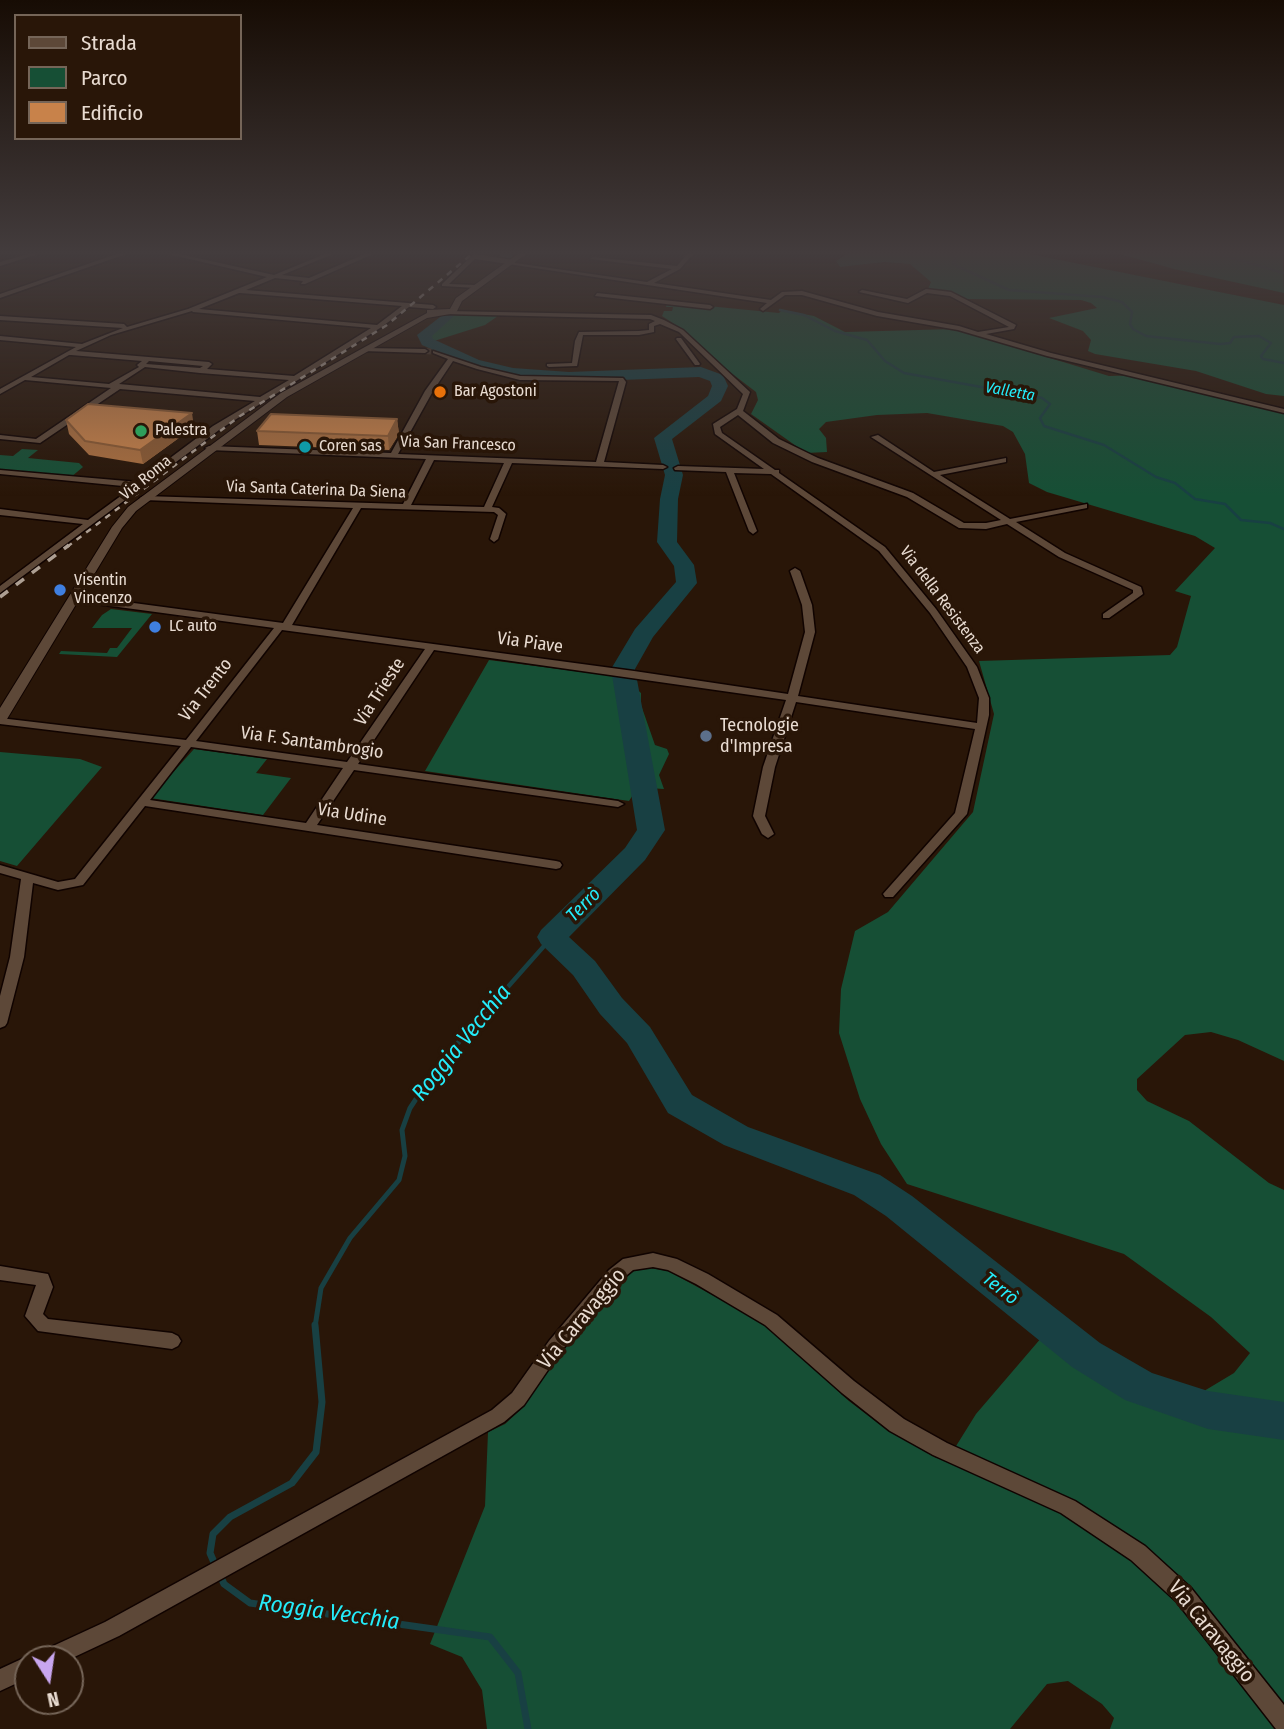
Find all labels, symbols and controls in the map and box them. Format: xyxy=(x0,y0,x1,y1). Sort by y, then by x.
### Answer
legend xyxy=(14,14,242,140)
text: Strada xyxy=(81,30,137,56)
text: Parco xyxy=(81,65,128,91)
text: Edificio xyxy=(81,100,143,126)
water label: Valletta xyxy=(984,378,1036,406)
place label: Bar Agostoni xyxy=(454,382,537,402)
marker: Bar Agostoni xyxy=(432,384,448,400)
place label: Palestra xyxy=(155,421,207,441)
marker: Palestra xyxy=(133,423,149,439)
street label: Via San Francesco xyxy=(400,432,516,456)
place label: Coren sas xyxy=(319,437,382,457)
marker: Coren sas xyxy=(297,439,313,455)
street label: Via Roma xyxy=(116,451,176,505)
street label: Via Santa Caterina Da Siena xyxy=(226,477,406,503)
street label: Via della Resistenza xyxy=(895,542,989,658)
place label: Visentin Vincenzo xyxy=(74,571,132,609)
marker: Visentin Vincenzo xyxy=(52,582,68,598)
place label: LC auto xyxy=(169,617,217,637)
marker: LC auto xyxy=(147,619,163,635)
street label: Via Piave xyxy=(496,628,564,658)
street label: Via Trento xyxy=(175,654,237,726)
street label: Via Trieste xyxy=(350,654,410,730)
place label: Tecnologie d'Impresa xyxy=(720,715,799,758)
street label: Via F. Santambrogio xyxy=(239,722,385,764)
marker: Tecnologie d'Impresa xyxy=(698,728,714,744)
street label: Via Udine xyxy=(316,799,388,831)
water label: Terrò xyxy=(562,883,606,927)
water label: Roggia Vecchia xyxy=(407,979,517,1107)
street label: Via Caravaggio xyxy=(533,1263,631,1375)
water label: Terrò xyxy=(977,1268,1023,1310)
street label: Via Caravaggio xyxy=(1162,1576,1260,1688)
water label: Roggia Vecchia xyxy=(257,1589,401,1637)
north arrow xyxy=(14,1645,84,1715)
text: N xyxy=(45,1687,61,1712)

